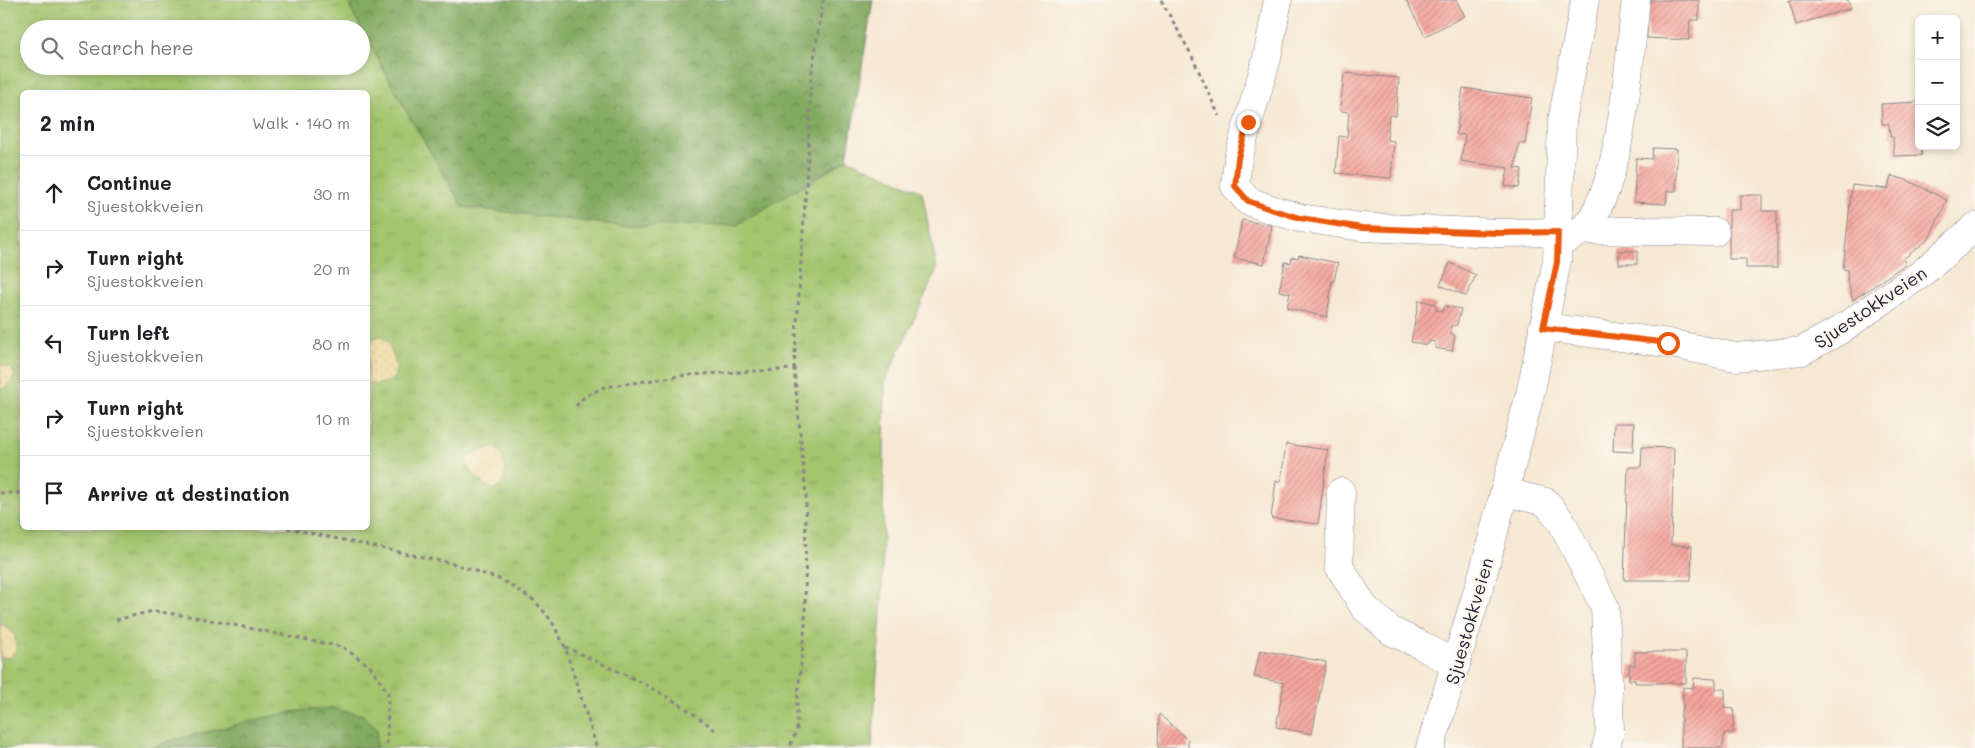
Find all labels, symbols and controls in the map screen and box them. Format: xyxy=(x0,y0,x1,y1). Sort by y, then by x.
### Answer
map controls xyxy=(1915,15,1960,150)
button: + xyxy=(1915,15,1960,60)
search box xyxy=(20,20,370,75)
icon: search xyxy=(38,34,66,62)
text: Search here xyxy=(78,35,194,60)
button: − xyxy=(1915,60,1960,105)
button: layers xyxy=(1915,105,1960,150)
text: 2 min xyxy=(40,109,95,136)
route end xyxy=(1237,111,1260,134)
text: Walk · 140 m xyxy=(252,112,350,133)
text: Continue xyxy=(87,170,172,195)
icon: ahead xyxy=(40,179,68,207)
text: 30 m xyxy=(313,183,350,204)
text: Sjuestokkveien xyxy=(87,195,203,216)
text: Turn right xyxy=(87,245,184,270)
icon: right xyxy=(40,254,68,282)
text: 20 m xyxy=(313,258,350,279)
street label: Sjuestokkveien xyxy=(1809,260,1931,354)
text: Sjuestokkveien xyxy=(87,270,203,291)
text: Turn left xyxy=(87,320,170,345)
icon: left xyxy=(40,329,68,357)
route start xyxy=(1657,332,1680,355)
text: 80 m xyxy=(313,333,350,354)
text: Sjuestokkveien xyxy=(87,345,203,366)
text: Turn right xyxy=(87,395,184,420)
icon: right xyxy=(40,404,68,432)
text: 10 m xyxy=(315,408,350,429)
text: Sjuestokkveien xyxy=(87,420,203,441)
icon: arrive xyxy=(40,479,68,507)
text: Arrive at destination xyxy=(87,481,290,506)
street label: Sjuestokkveien xyxy=(1439,555,1499,687)

